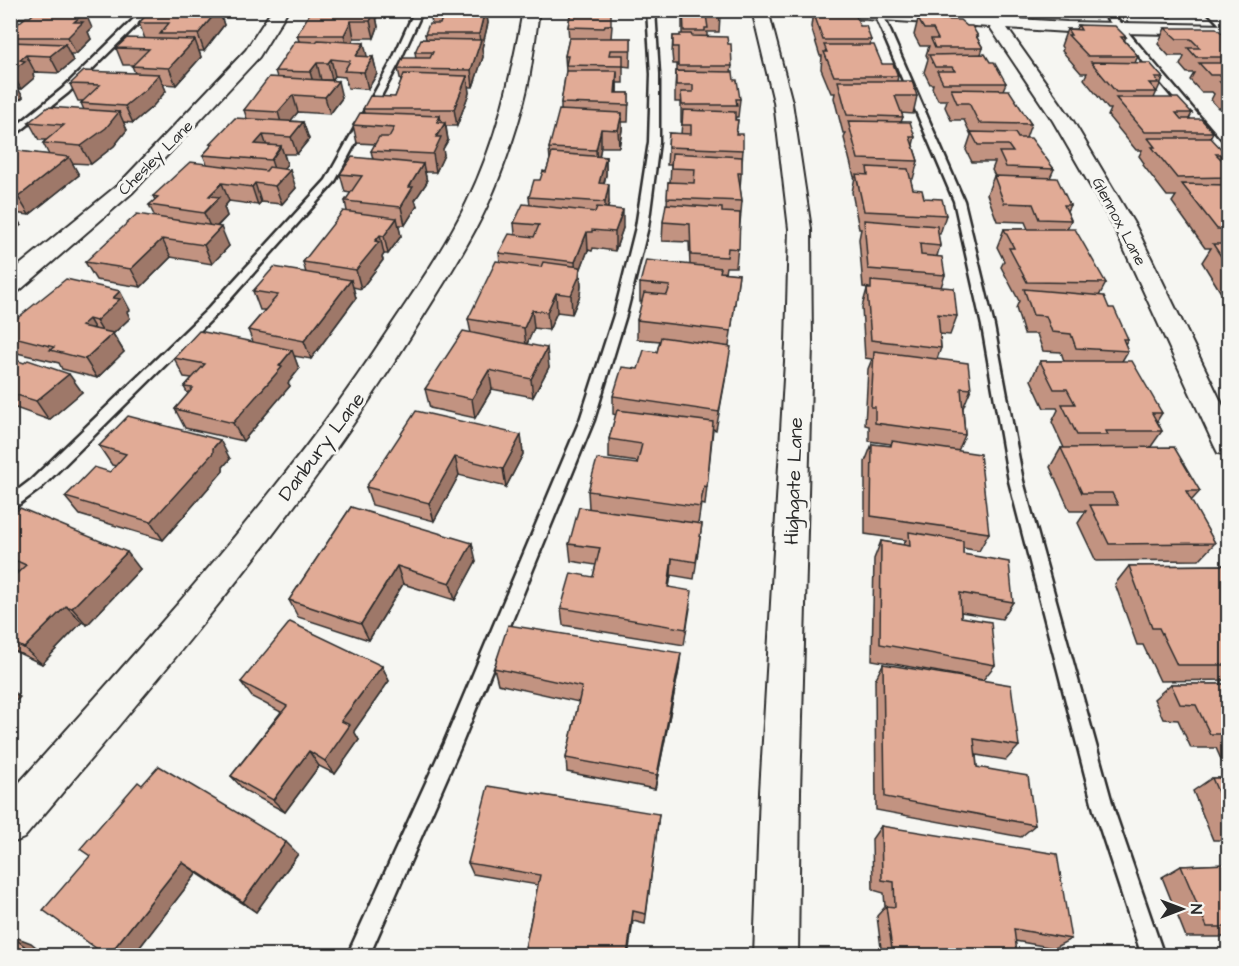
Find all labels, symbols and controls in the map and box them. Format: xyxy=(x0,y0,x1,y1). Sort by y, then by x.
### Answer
street label: Chesley Lane xyxy=(113,115,199,201)
street label: Glennox Lane xyxy=(1087,173,1152,270)
street label: Danbury Lane xyxy=(272,386,373,507)
street label: Highgate Lane xyxy=(778,417,811,545)
north arrow xyxy=(1152,879,1212,939)
text: N xyxy=(1185,904,1207,914)

